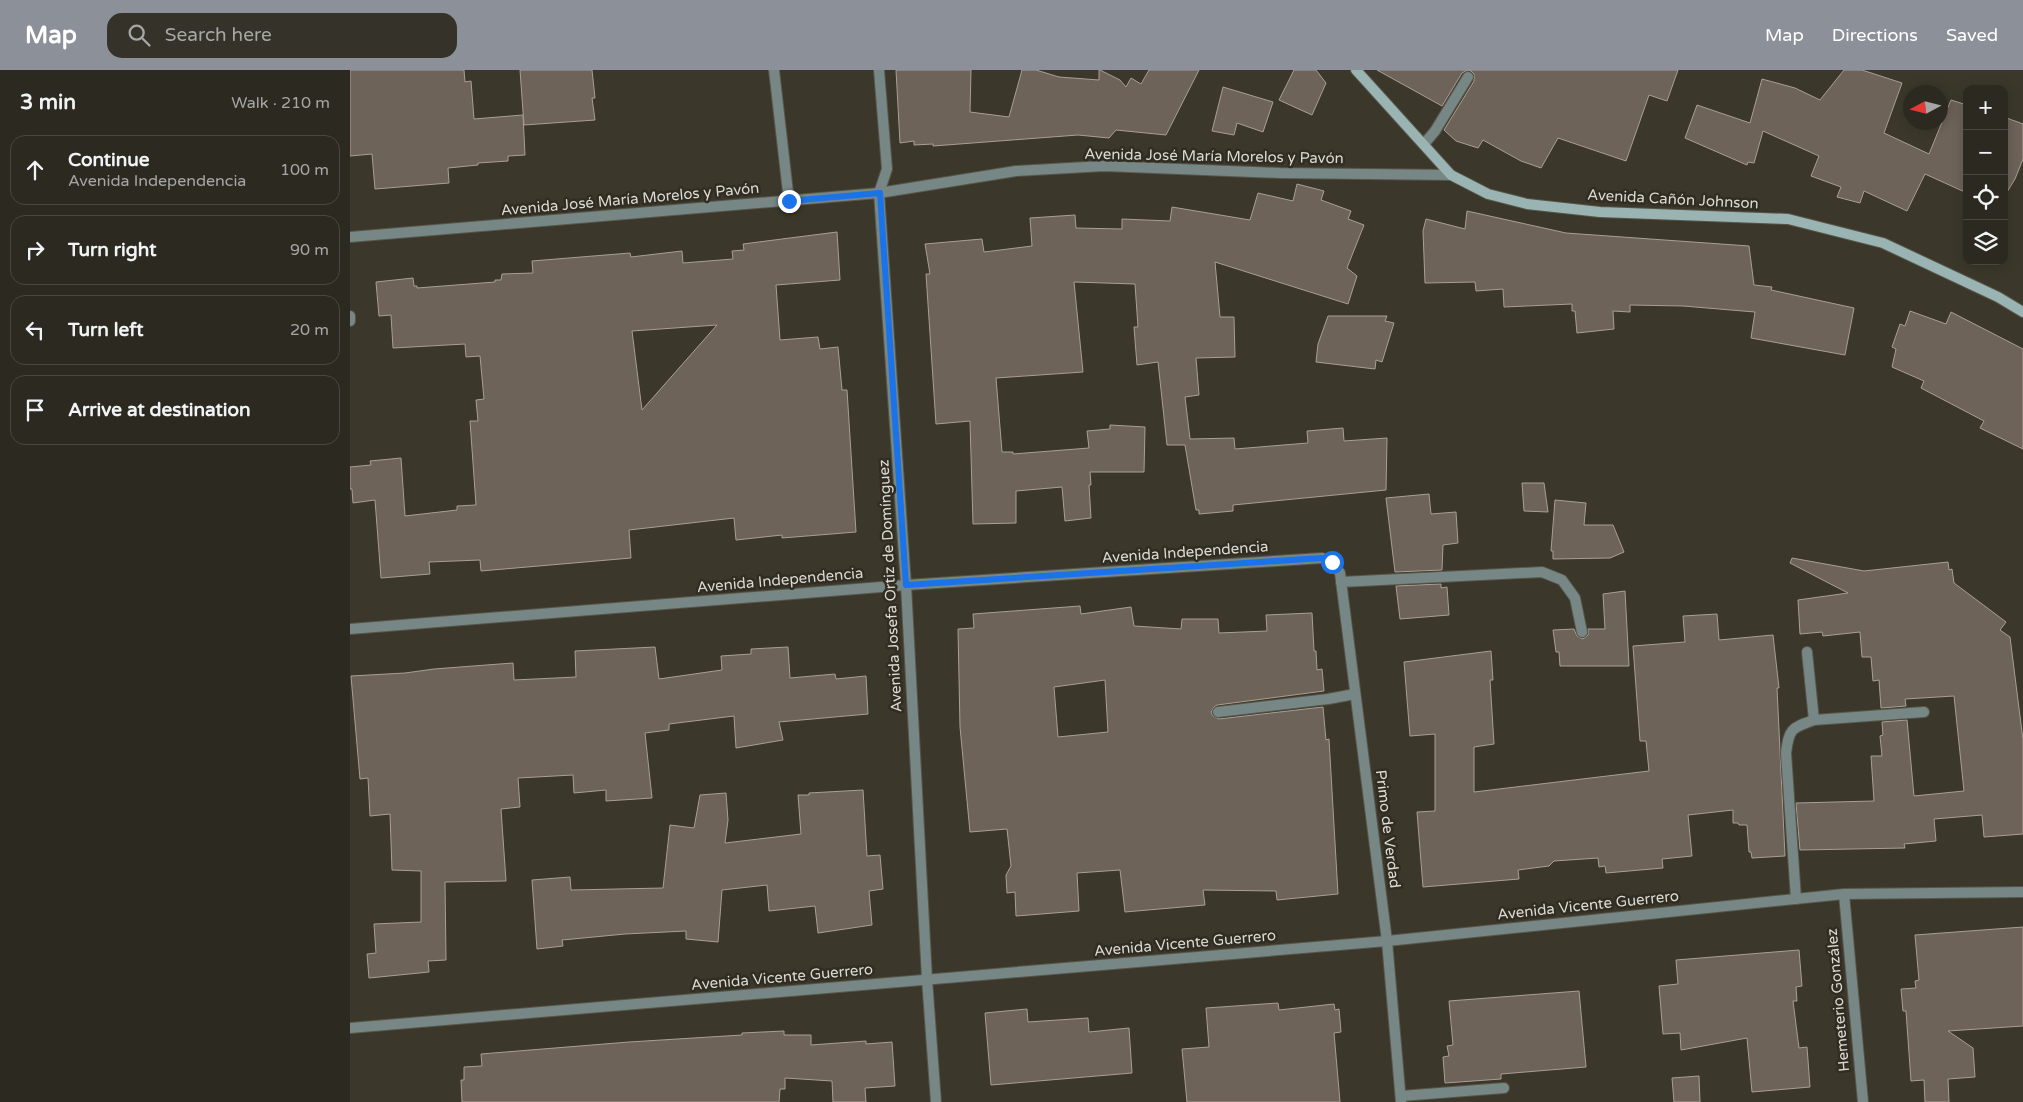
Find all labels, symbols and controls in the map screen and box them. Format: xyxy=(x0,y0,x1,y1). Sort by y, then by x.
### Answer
search box xyxy=(107,13,457,58)
text: Map xyxy=(25,21,77,50)
icon: search xyxy=(125,21,153,49)
text: Search here xyxy=(165,24,272,46)
text: Map xyxy=(1765,24,1804,46)
text: Directions xyxy=(1832,24,1918,46)
text: Saved xyxy=(1946,24,1998,46)
north arrow xyxy=(1903,85,1948,130)
map controls xyxy=(1963,85,2008,265)
button: + xyxy=(1963,85,2008,130)
text: 3 min xyxy=(20,90,76,115)
text: Walk · 210 m xyxy=(231,93,330,113)
button: − xyxy=(1963,130,2008,175)
street label: Avenida José María Morelos y Pavón xyxy=(1084,145,1344,167)
text: Continue xyxy=(68,149,150,171)
icon: ahead xyxy=(21,156,49,184)
text: 100 m xyxy=(280,160,329,180)
text: Avenida Independencia xyxy=(68,171,246,191)
button: locate xyxy=(1963,175,2008,220)
street label: Avenida José María Morelos y Pavón xyxy=(500,179,760,219)
street label: Avenida Cañón Johnson xyxy=(1587,186,1759,212)
route end xyxy=(778,190,801,213)
button: layers xyxy=(1963,220,2008,265)
icon: right xyxy=(21,236,49,264)
text: Turn right xyxy=(68,239,156,261)
text: 90 m xyxy=(290,240,329,260)
icon: left xyxy=(21,316,49,344)
text: Turn left xyxy=(68,319,144,341)
text: 20 m xyxy=(290,320,329,340)
icon: arrive xyxy=(21,396,49,424)
text: Arrive at destination xyxy=(68,399,251,421)
street label: Avenida Josefa Ortiz de Domínguez xyxy=(874,459,906,713)
street label: Avenida Independencia xyxy=(1101,537,1269,567)
route start xyxy=(1321,551,1344,574)
street label: Avenida Independencia xyxy=(696,564,864,596)
street label: Primo de Verdad xyxy=(1372,769,1404,889)
street label: Avenida Vicente Guerrero xyxy=(1496,887,1680,923)
street label: Avenida Vicente Guerrero xyxy=(1093,926,1277,960)
street label: Hemeterio González xyxy=(1823,928,1853,1072)
street label: Avenida Vicente Guerrero xyxy=(690,960,874,994)

